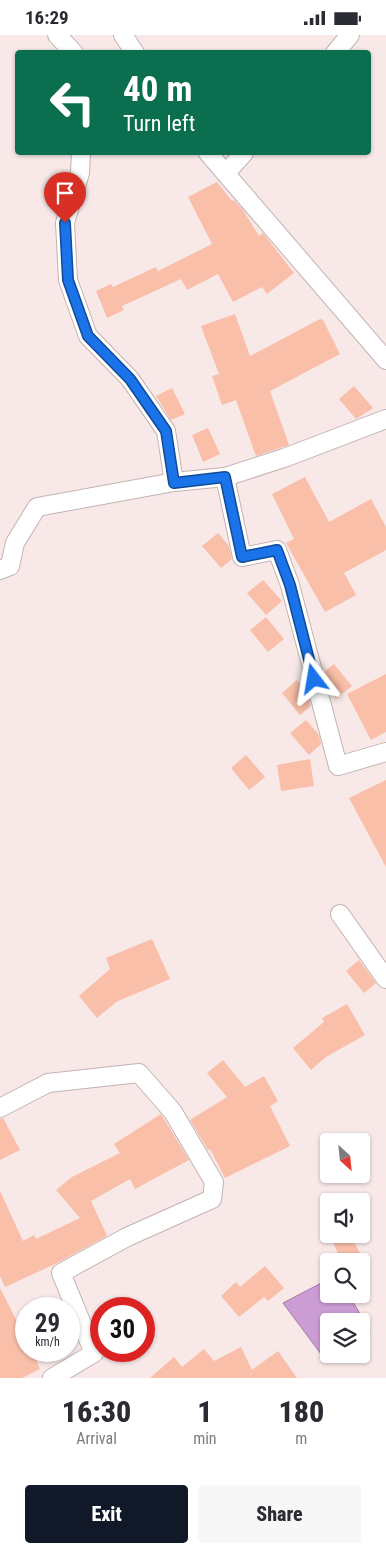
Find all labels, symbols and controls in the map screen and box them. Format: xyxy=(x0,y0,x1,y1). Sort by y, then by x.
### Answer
text: 16:29 xyxy=(25,6,69,29)
text: 40 m xyxy=(123,69,192,110)
icon: left xyxy=(40,70,105,135)
text: Turn left xyxy=(123,111,195,136)
pin xyxy=(44,172,86,223)
icon: arrive xyxy=(51,179,79,207)
position arrow xyxy=(287,652,339,704)
north arrow xyxy=(320,1133,370,1183)
map controls xyxy=(320,1133,370,1363)
button: sound xyxy=(320,1193,370,1243)
button: search xyxy=(320,1253,370,1303)
speed limit sign: 30 xyxy=(90,1297,155,1362)
text: 29 xyxy=(35,1309,60,1338)
button: layers xyxy=(320,1313,370,1363)
text: km/h xyxy=(35,1335,60,1349)
text: 16:30 xyxy=(62,1394,131,1429)
text: 1 xyxy=(197,1394,212,1429)
text: 180 xyxy=(278,1394,324,1429)
text: Arrival xyxy=(76,1429,117,1448)
text: min xyxy=(193,1429,217,1448)
text: m xyxy=(295,1429,307,1448)
button: Exit xyxy=(25,1485,188,1543)
button: Share xyxy=(198,1485,361,1543)

